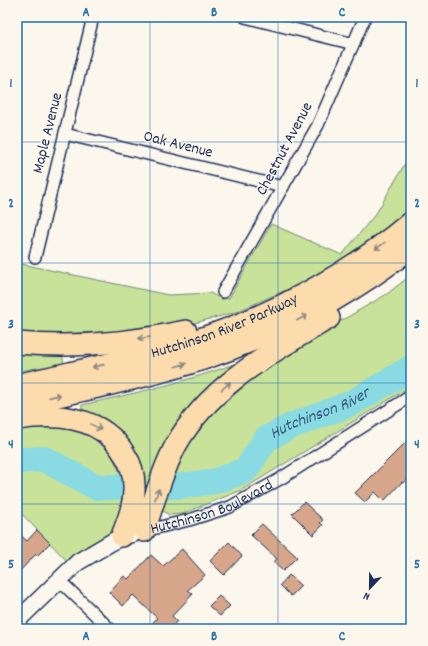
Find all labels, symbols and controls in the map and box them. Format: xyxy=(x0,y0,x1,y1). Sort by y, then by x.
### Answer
text: A xyxy=(82,4,90,23)
text: B xyxy=(211,4,217,23)
text: C xyxy=(339,4,346,23)
text: 1 xyxy=(10,75,13,94)
text: 1 xyxy=(416,75,419,94)
street label: Maple Avenue xyxy=(27,90,69,176)
street label: Chestnut Avenue xyxy=(251,98,319,200)
street label: Oak Avenue xyxy=(141,125,215,165)
text: 2 xyxy=(8,195,14,214)
text: 2 xyxy=(414,195,420,214)
one-way arrow xyxy=(375,242,386,250)
street label: Hutchinson River Parkway xyxy=(148,288,302,365)
one-way arrow xyxy=(296,313,308,321)
text: 3 xyxy=(8,316,14,335)
text: 3 xyxy=(414,316,420,335)
one-way arrow xyxy=(138,335,151,343)
one-way arrow xyxy=(175,361,188,369)
one-way arrow xyxy=(92,362,105,370)
one-way arrow xyxy=(221,382,231,391)
water label: Hutchinson River xyxy=(266,382,377,447)
one-way arrow xyxy=(48,392,61,400)
one-way arrow xyxy=(90,424,102,431)
text: 4 xyxy=(8,436,14,455)
text: 4 xyxy=(414,436,420,455)
street label: Hutchinson Boulevard xyxy=(148,474,277,541)
one-way arrow xyxy=(153,488,161,500)
text: 5 xyxy=(8,556,14,575)
text: 5 xyxy=(414,556,420,575)
north arrow xyxy=(350,568,390,608)
text: N xyxy=(361,587,373,604)
text: A xyxy=(82,628,90,646)
text: B xyxy=(211,628,217,646)
text: C xyxy=(339,628,346,646)

